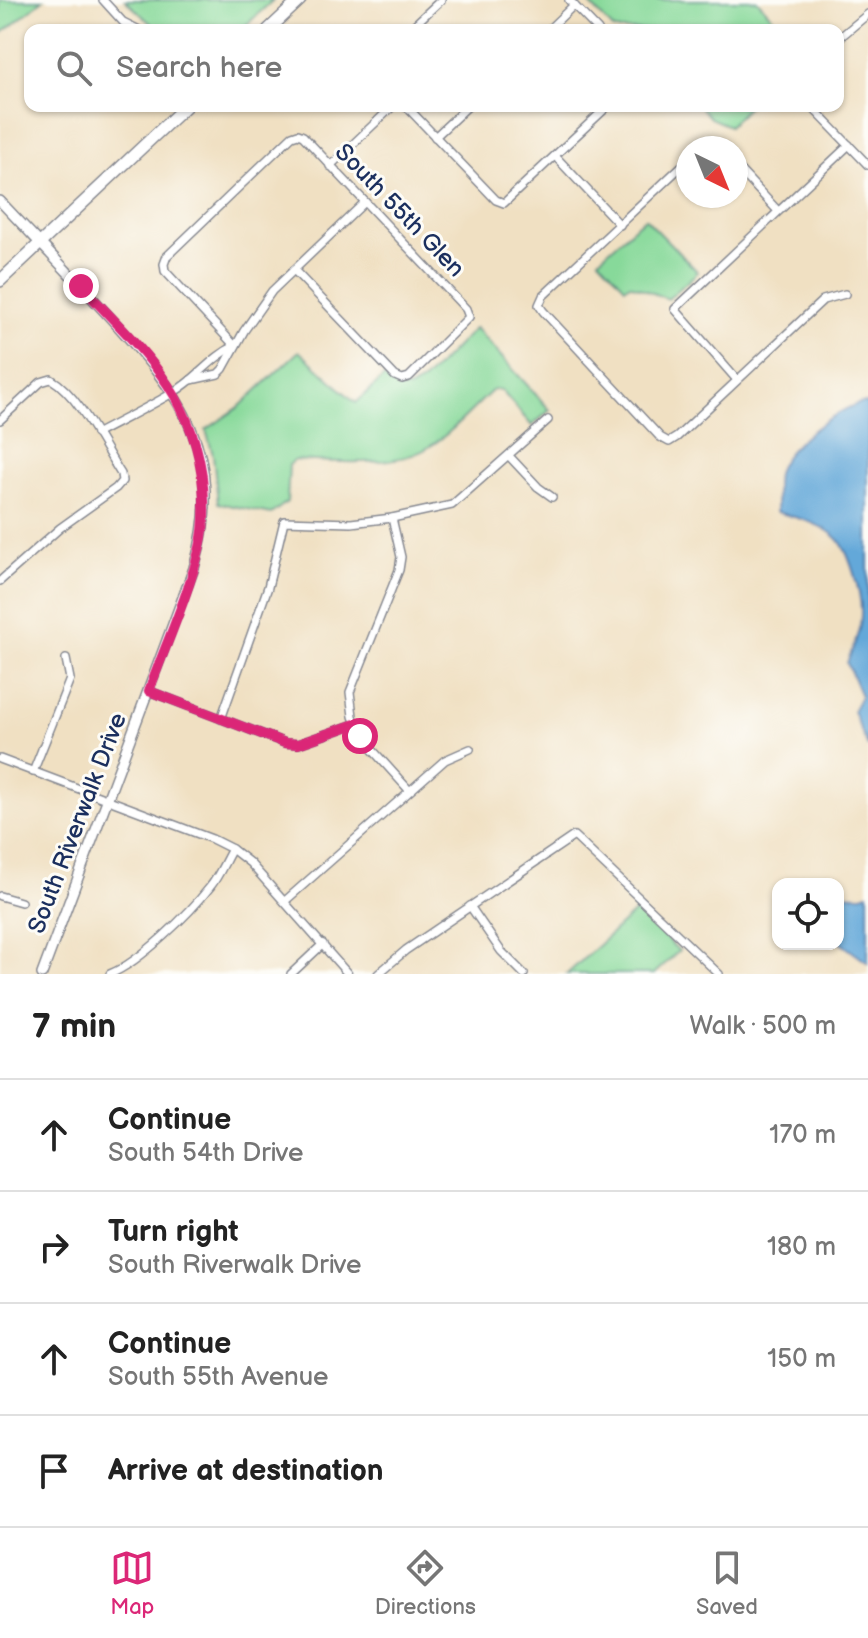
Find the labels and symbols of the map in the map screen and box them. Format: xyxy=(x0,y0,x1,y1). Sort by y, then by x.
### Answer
north arrow xyxy=(676,136,748,208)
street label: South 55th Glen xyxy=(329,138,471,283)
route end xyxy=(63,268,99,304)
street label: South Riverwalk Drive xyxy=(22,709,133,938)
route start xyxy=(342,718,378,754)

